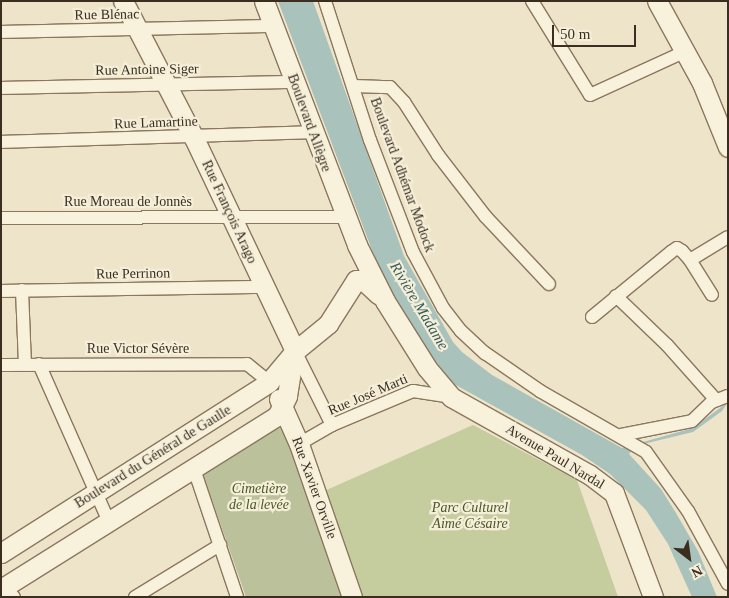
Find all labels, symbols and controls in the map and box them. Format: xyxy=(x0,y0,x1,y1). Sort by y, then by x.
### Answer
street label: Rue Blénac xyxy=(74,6,140,24)
scale bar xyxy=(554,15,638,47)
text: 50 m xyxy=(560,26,590,42)
street label: Rue Antoine Siger xyxy=(95,61,199,79)
street label: Boulevard Allègre xyxy=(283,71,335,175)
street label: Boulevard Adhémar Modock xyxy=(366,95,438,255)
street label: Rue Lamartine xyxy=(114,113,198,133)
street label: Rue François Arago xyxy=(198,157,260,267)
street label: Rue Moreau de Jonnès xyxy=(64,194,192,210)
water label: Rivière Madame xyxy=(386,259,452,353)
street label: Rue Perrinon xyxy=(96,265,170,283)
street label: Rue Victor Sévère xyxy=(87,341,189,357)
street label: Rue José Marti xyxy=(326,371,410,419)
street label: Boulevard du Général de Gaulle xyxy=(72,402,234,512)
street label: Avenue Paul Nardal xyxy=(502,421,608,493)
street label: Rue Xavier Orville xyxy=(288,435,340,541)
park label: Cimetière de la levée xyxy=(229,481,289,514)
park label: Parc Culturel Aimé Césaire xyxy=(432,500,508,532)
north arrow xyxy=(664,533,714,583)
text: N xyxy=(689,562,705,580)

